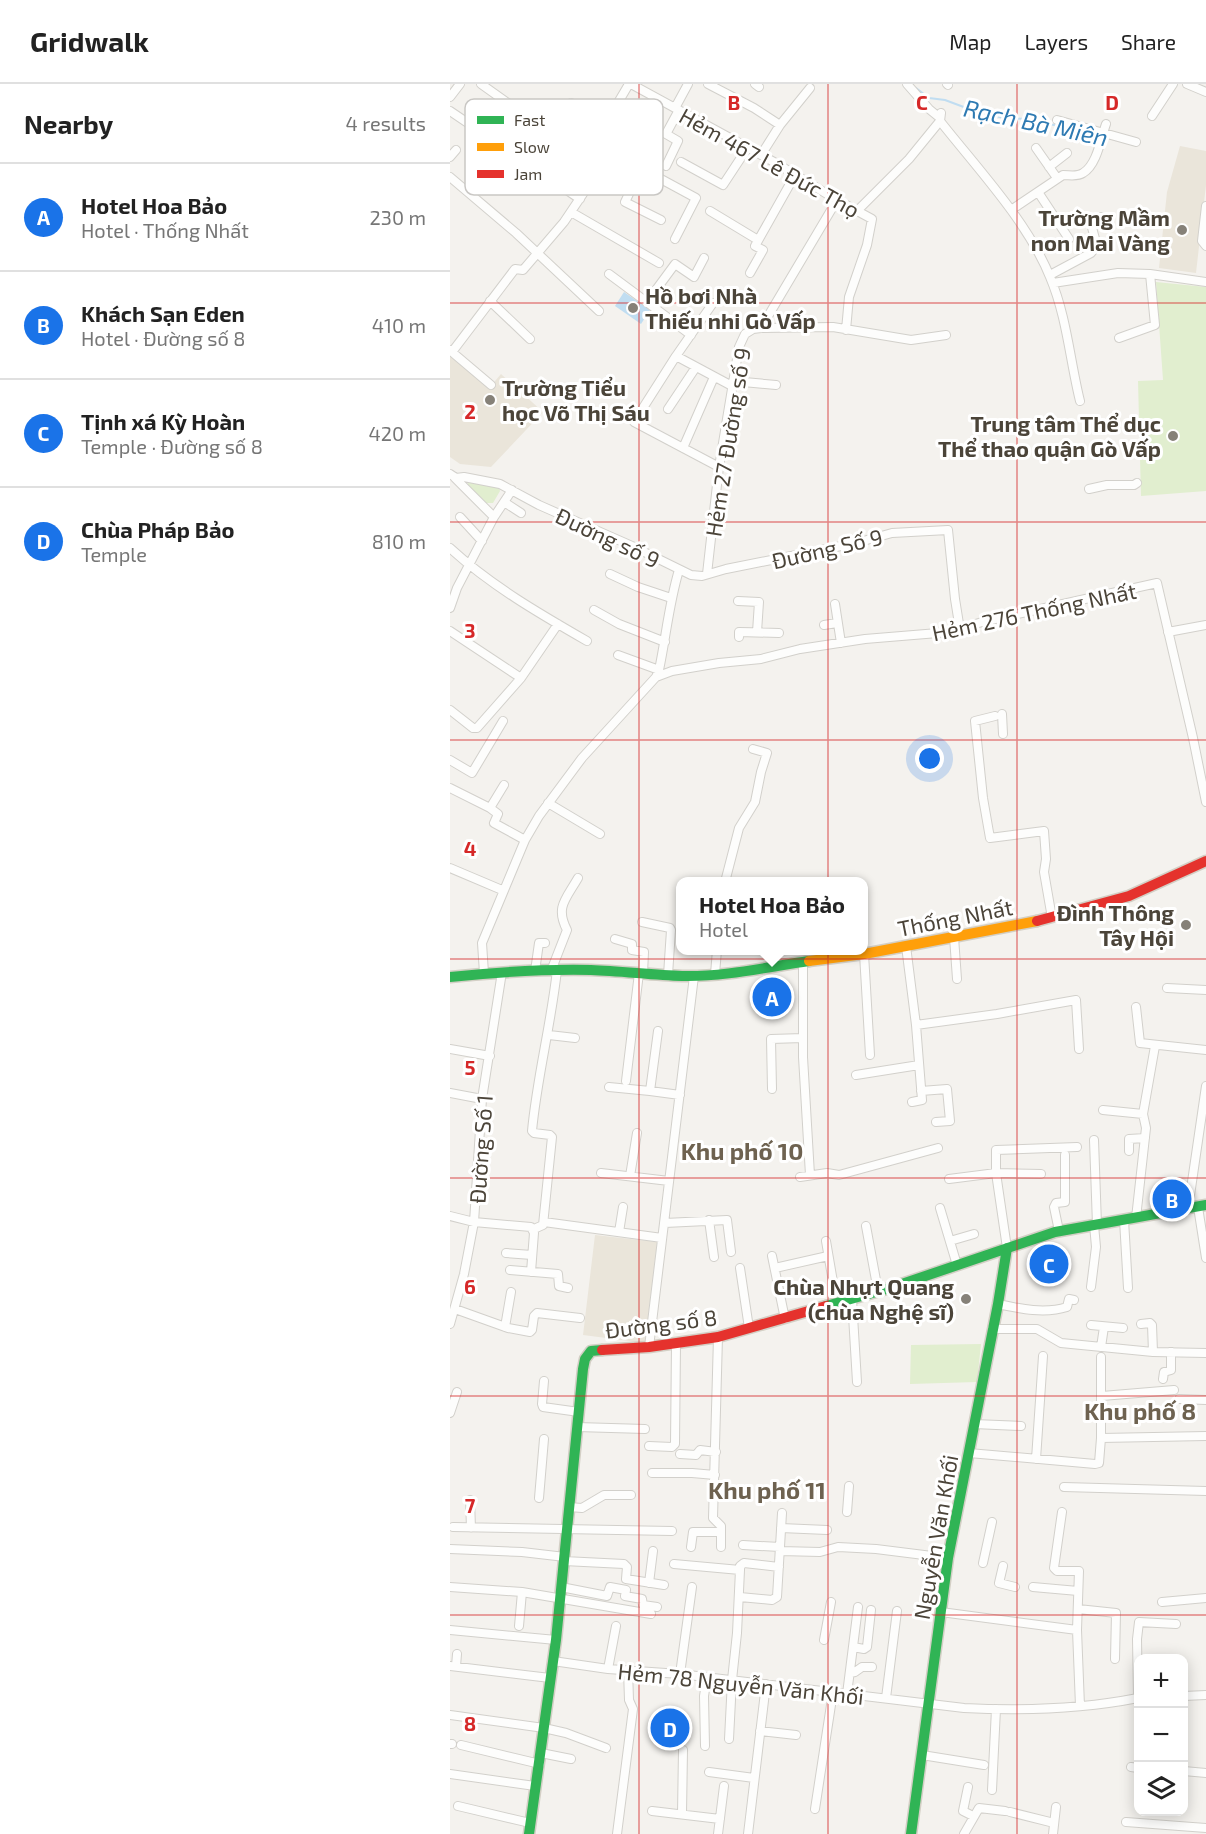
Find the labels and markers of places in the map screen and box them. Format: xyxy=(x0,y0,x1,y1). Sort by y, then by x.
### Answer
place label: Trường Mầm non Mai Vàng xyxy=(1031,204,1170,255)
marker: Trường Mầm non Mai Vàng xyxy=(1175,223,1189,237)
place label: Hồ bơi Nhà Thiếu nhi Gò Vấp xyxy=(645,282,816,333)
marker: Hồ bơi Nhà Thiếu nhi Gò Vấp xyxy=(626,301,640,315)
place label: Trường Tiểu học Võ Thị Sáu xyxy=(502,374,650,425)
marker: Trường Tiểu học Võ Thị Sáu xyxy=(483,393,497,407)
place label: Trung tâm Thể dục Thể thao quận Gò Vấp xyxy=(938,410,1161,461)
marker: Trung tâm Thể dục Thể thao quận Gò Vấp xyxy=(1166,429,1180,443)
place label: Đình Thông Tây Hội xyxy=(1057,899,1174,951)
marker: Đình Thông Tây Hội xyxy=(1179,918,1193,932)
pin: A xyxy=(752,974,792,1020)
pin: B xyxy=(1152,1176,1192,1222)
pin: C xyxy=(1030,1242,1068,1286)
place label: Chùa Nhựt Quang (chùa Nghệ sĩ) xyxy=(773,1273,954,1324)
marker: Chùa Nhựt Quang (chùa Nghệ sĩ) xyxy=(959,1292,973,1306)
pin: D xyxy=(650,1706,690,1750)

